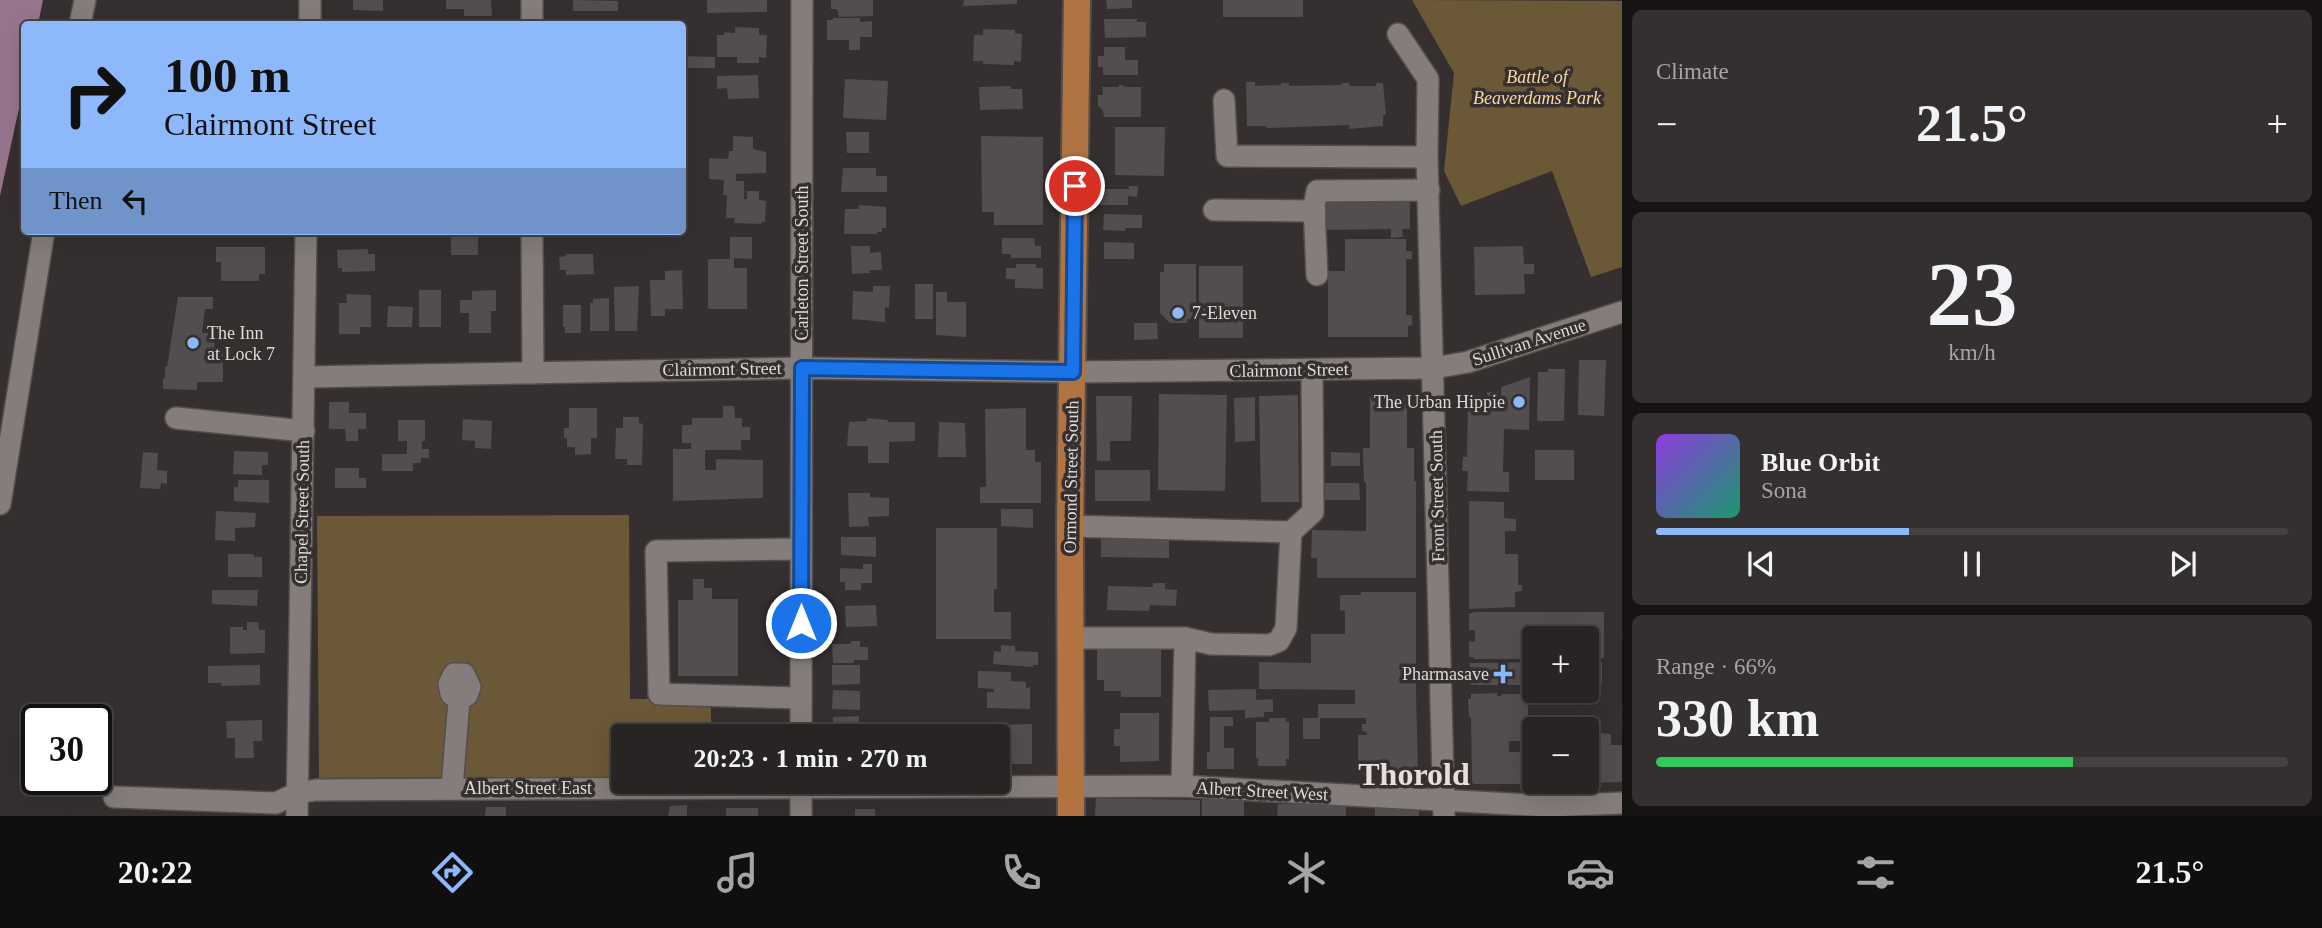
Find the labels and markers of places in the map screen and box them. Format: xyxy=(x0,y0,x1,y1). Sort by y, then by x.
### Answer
pin xyxy=(1045,156,1105,216)
place label: 7-Eleven xyxy=(1192,303,1257,323)
marker: 7-Eleven xyxy=(1170,305,1186,321)
place label: The Inn at Lock 7 xyxy=(207,323,275,364)
marker: The Inn at Lock 7 xyxy=(185,335,201,351)
place label: The Urban Hippie xyxy=(1374,392,1505,412)
marker: The Urban Hippie xyxy=(1511,394,1527,410)
place label: Pharmasave xyxy=(1402,664,1489,684)
marker: Pharmasave xyxy=(1495,666,1511,682)

